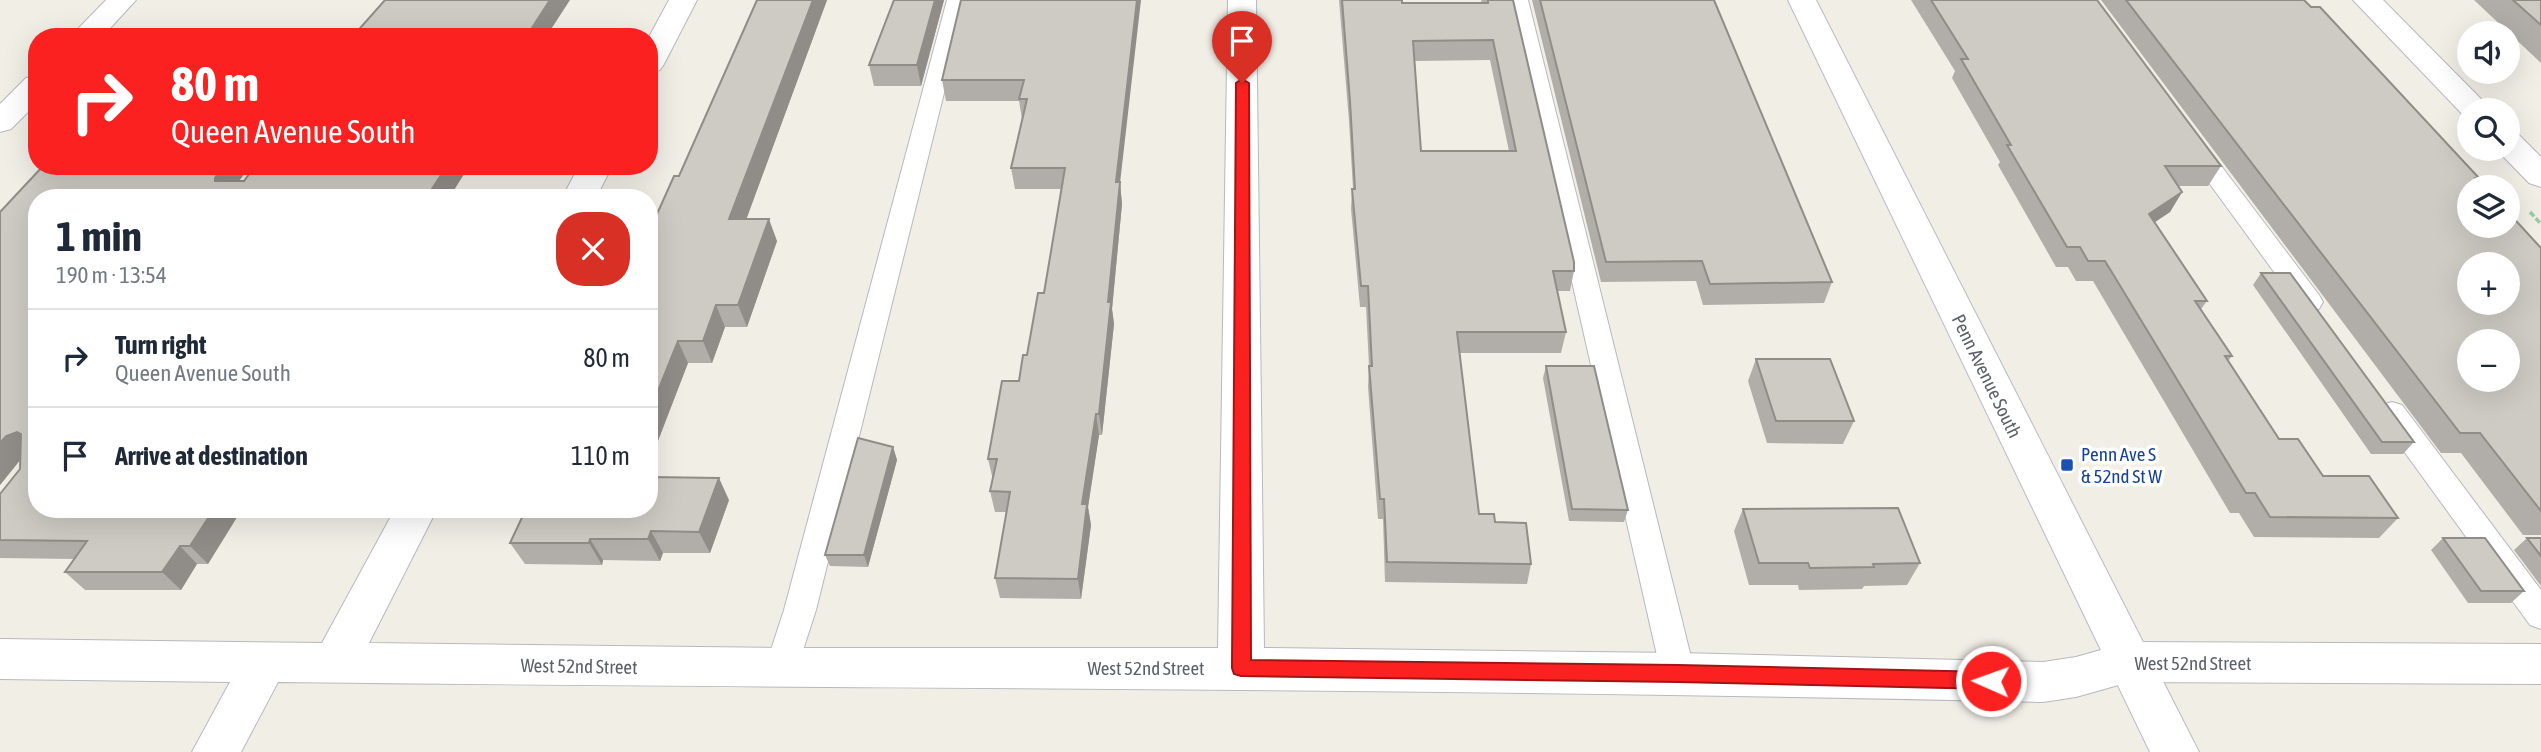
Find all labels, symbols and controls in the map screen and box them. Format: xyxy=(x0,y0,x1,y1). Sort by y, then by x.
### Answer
pin xyxy=(1212,11,1272,83)
map controls xyxy=(2457,21,2520,392)
button: sound xyxy=(2457,21,2520,84)
icon: arrive xyxy=(1223,22,1261,60)
text: 80 m xyxy=(171,55,259,111)
icon: right xyxy=(56,56,147,147)
button: search xyxy=(2457,98,2520,161)
text: Queen Avenue South xyxy=(171,113,416,150)
button: layers xyxy=(2457,175,2520,238)
text: 1 min xyxy=(56,212,142,260)
button: close xyxy=(556,212,630,286)
button: + xyxy=(2457,252,2520,315)
text: 190 m · 13:54 xyxy=(56,262,167,288)
street label: Penn Avenue South xyxy=(1948,311,2026,441)
button: − xyxy=(2457,329,2520,392)
text: Turn right xyxy=(115,330,206,360)
icon: right xyxy=(56,339,94,377)
text: 80 m xyxy=(583,343,630,373)
text: Queen Avenue South xyxy=(115,360,291,386)
icon: arrive xyxy=(56,437,94,475)
text: Arrive at destination xyxy=(115,441,308,471)
text: 110 m xyxy=(571,441,630,471)
place label: Penn Ave S & 52nd St W xyxy=(2081,443,2162,487)
marker: Penn Ave S & 52nd St W xyxy=(2059,457,2075,473)
position arrow xyxy=(1954,644,2028,718)
street label: West 52nd Street xyxy=(2135,652,2251,674)
street label: West 52nd Street xyxy=(520,654,638,678)
street label: West 52nd Street xyxy=(1088,657,1204,679)

